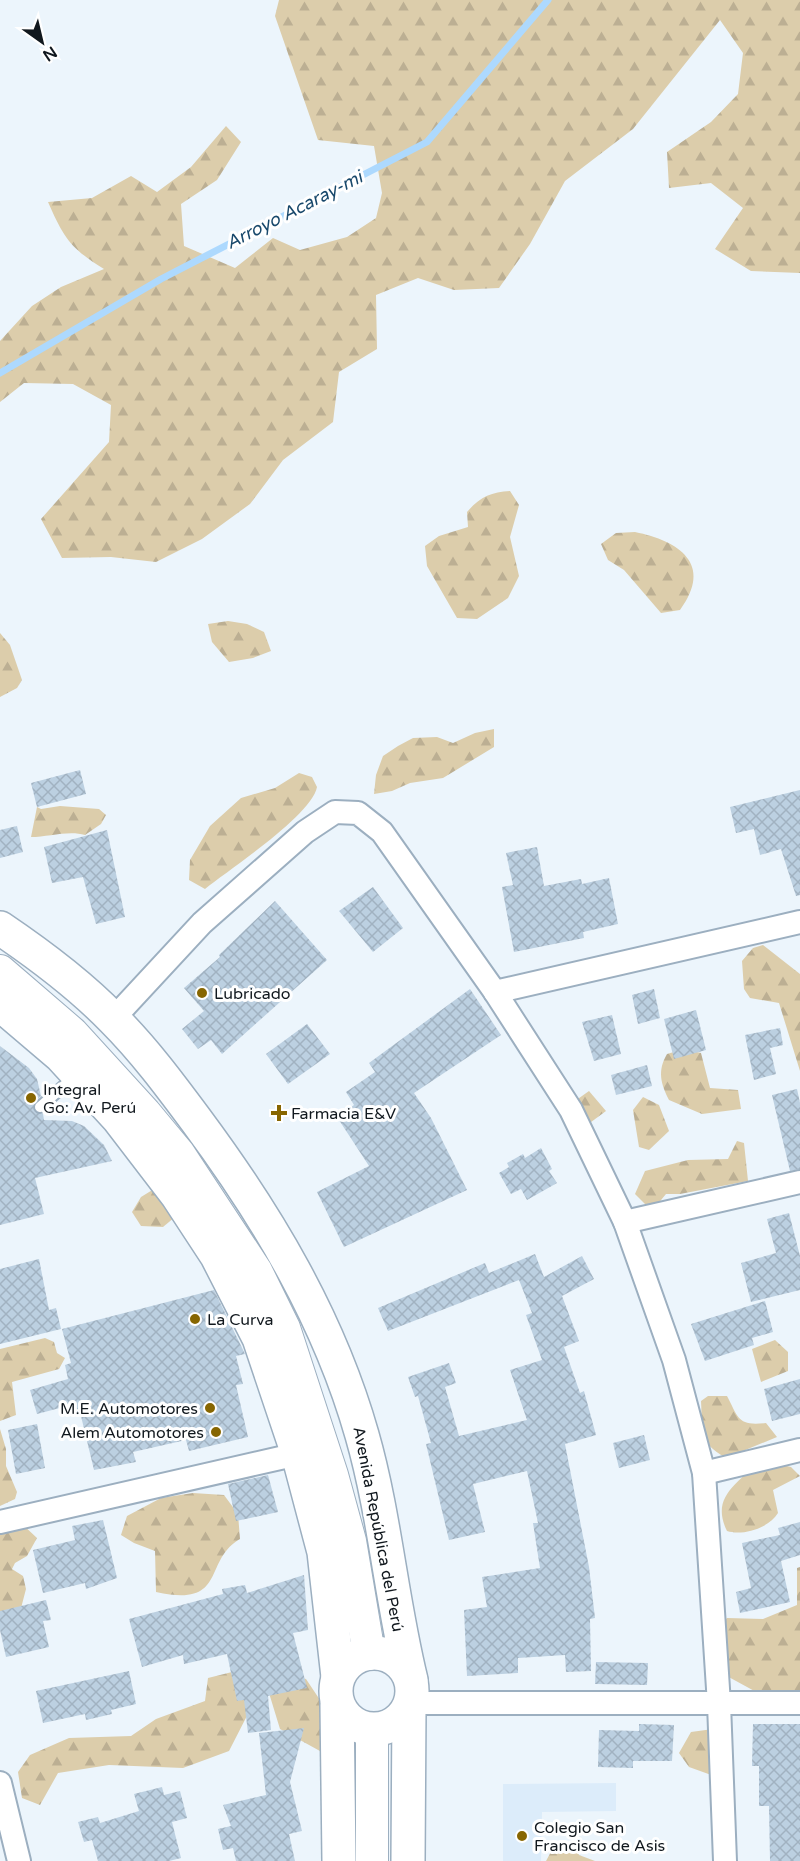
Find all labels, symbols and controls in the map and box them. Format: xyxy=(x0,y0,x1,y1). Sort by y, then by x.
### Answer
north arrow xyxy=(12,12,72,72)
text: N xyxy=(39,42,61,65)
water label: Arroyo Acaray-mi xyxy=(222,165,368,254)
place label: Lubricado xyxy=(214,984,291,1004)
marker: Lubricado xyxy=(195,986,209,1000)
place label: Integral Go: Av. Perú xyxy=(43,1080,136,1118)
marker: Integral Go: Av. Perú xyxy=(24,1091,38,1105)
place label: Farmacia E&V xyxy=(291,1104,396,1124)
marker: Farmacia E&V xyxy=(272,1106,286,1120)
place label: La Curva xyxy=(207,1310,274,1330)
marker: La Curva xyxy=(188,1312,202,1326)
place label: M.E. Automotores xyxy=(60,1399,198,1419)
marker: M.E. Automotores xyxy=(203,1401,217,1415)
place label: Alem Automotores xyxy=(60,1423,204,1443)
marker: Alem Automotores xyxy=(209,1425,223,1439)
street label: Avenida República del Perú xyxy=(348,1425,408,1633)
place label: Colegio San Francisco de Asis xyxy=(534,1818,665,1856)
marker: Colegio San Francisco de Asis xyxy=(515,1829,529,1843)

